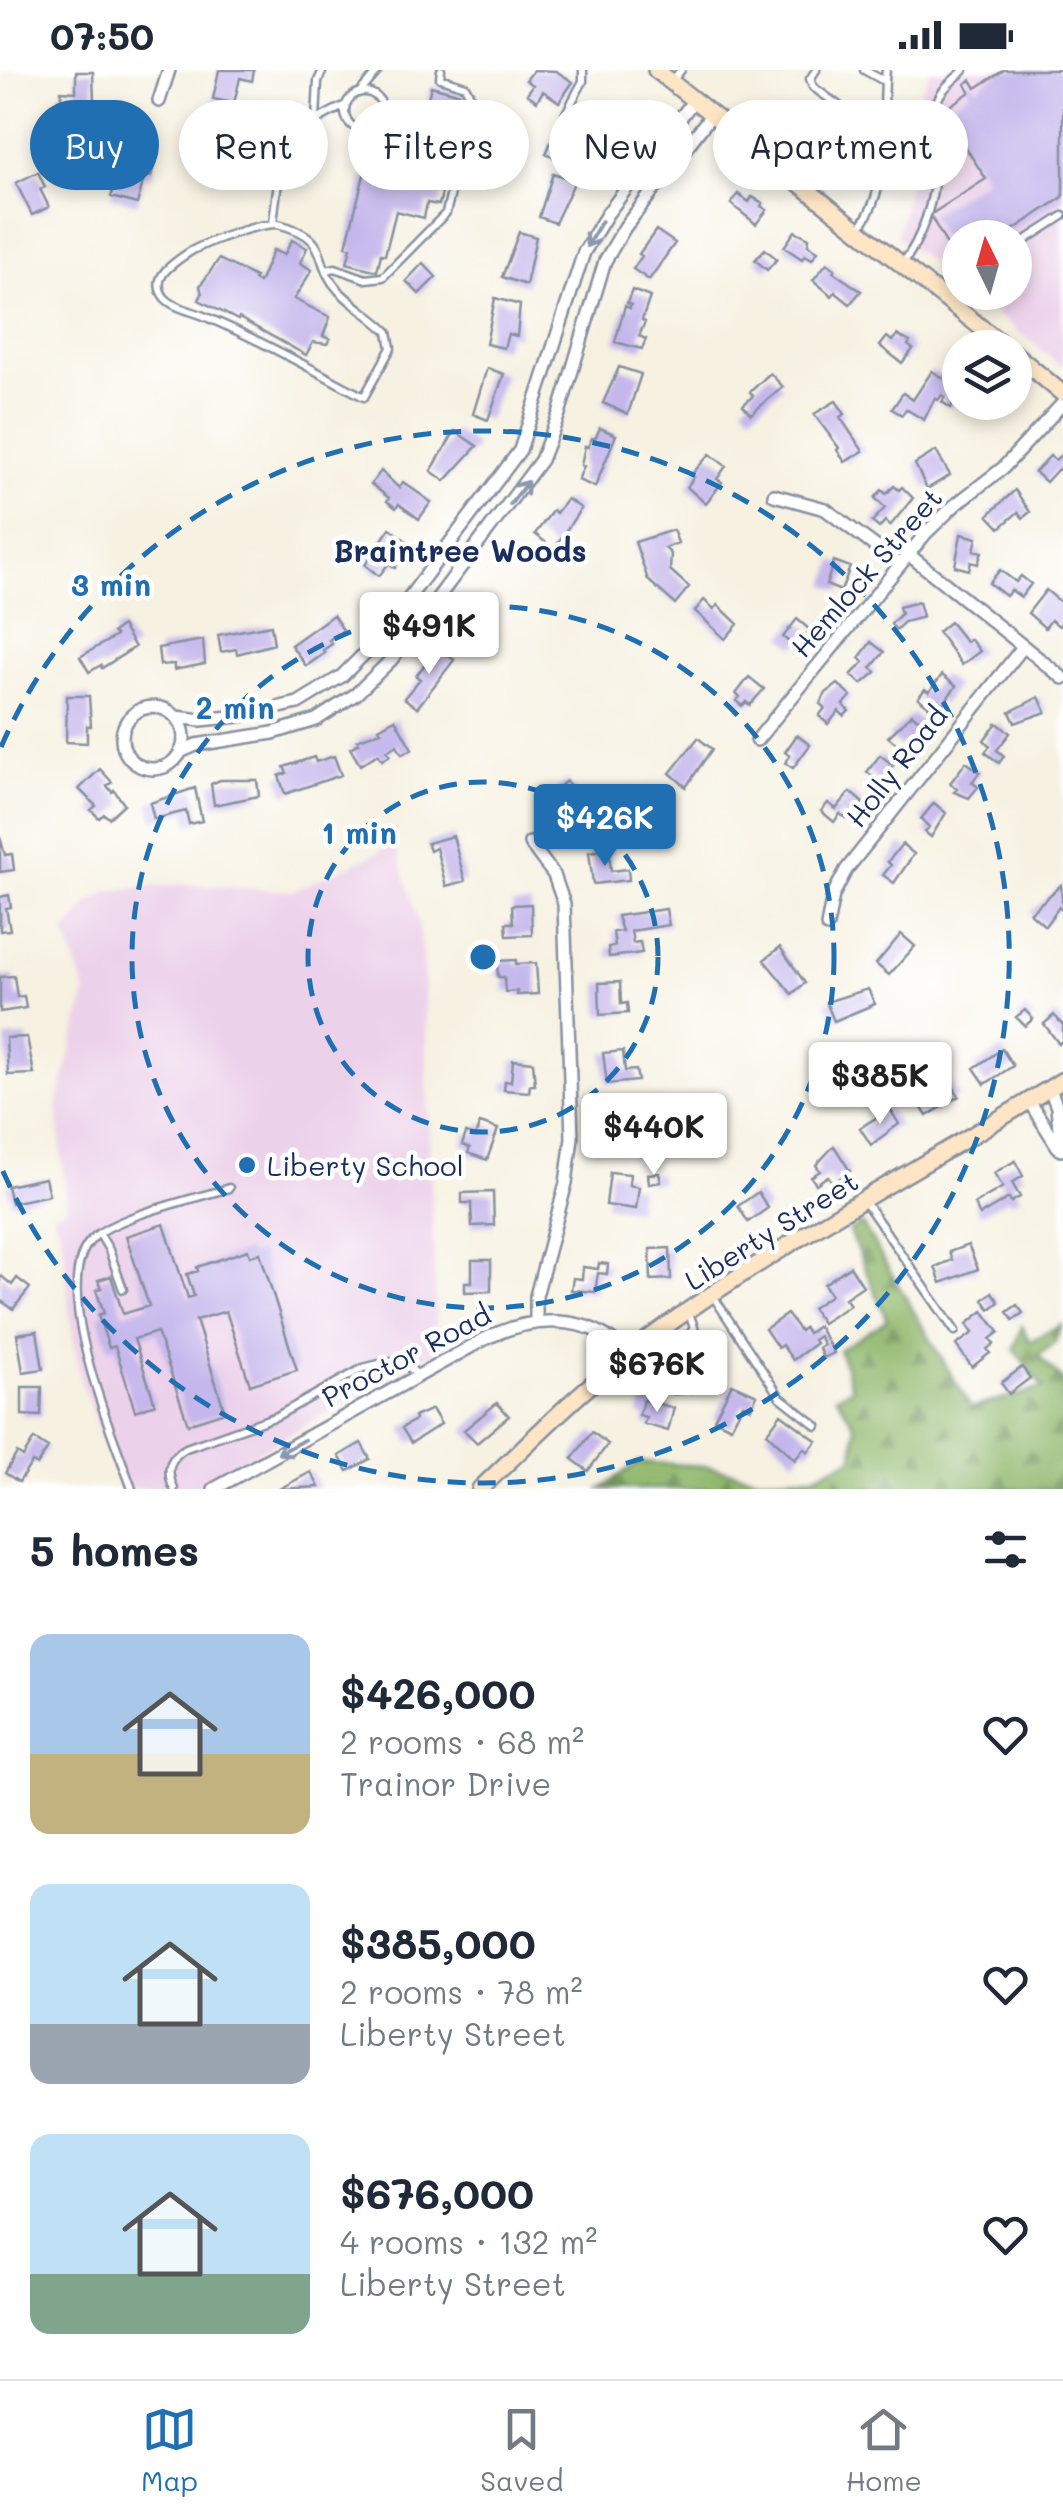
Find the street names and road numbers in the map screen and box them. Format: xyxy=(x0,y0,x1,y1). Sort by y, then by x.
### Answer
street label: Hemlock Street xyxy=(783,480,949,664)
street label: Holly Road xyxy=(838,698,954,834)
street label: Liberty Street xyxy=(678,1162,864,1298)
street label: Proctor Road xyxy=(315,1295,497,1415)

